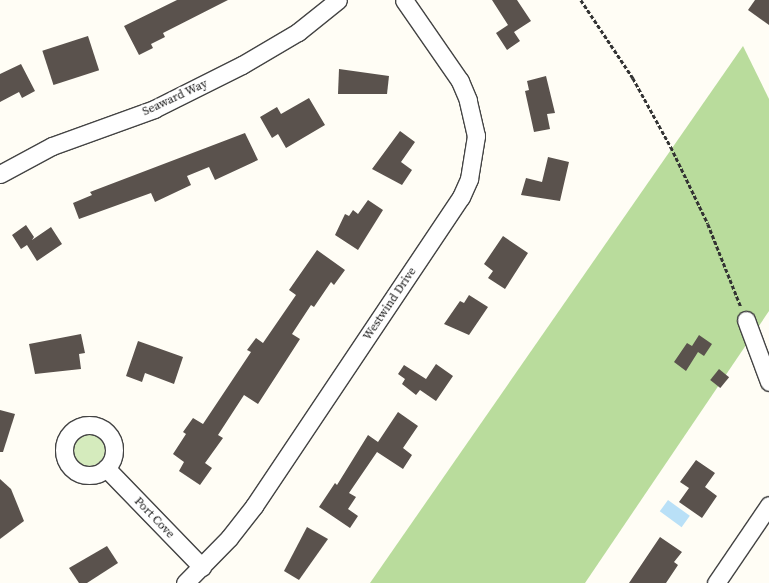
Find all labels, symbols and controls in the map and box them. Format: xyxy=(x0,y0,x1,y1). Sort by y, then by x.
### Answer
street label: Seaward Way xyxy=(140,77,210,119)
street label: Westwind Drive xyxy=(360,265,420,343)
street label: Port Cove xyxy=(131,494,177,542)

